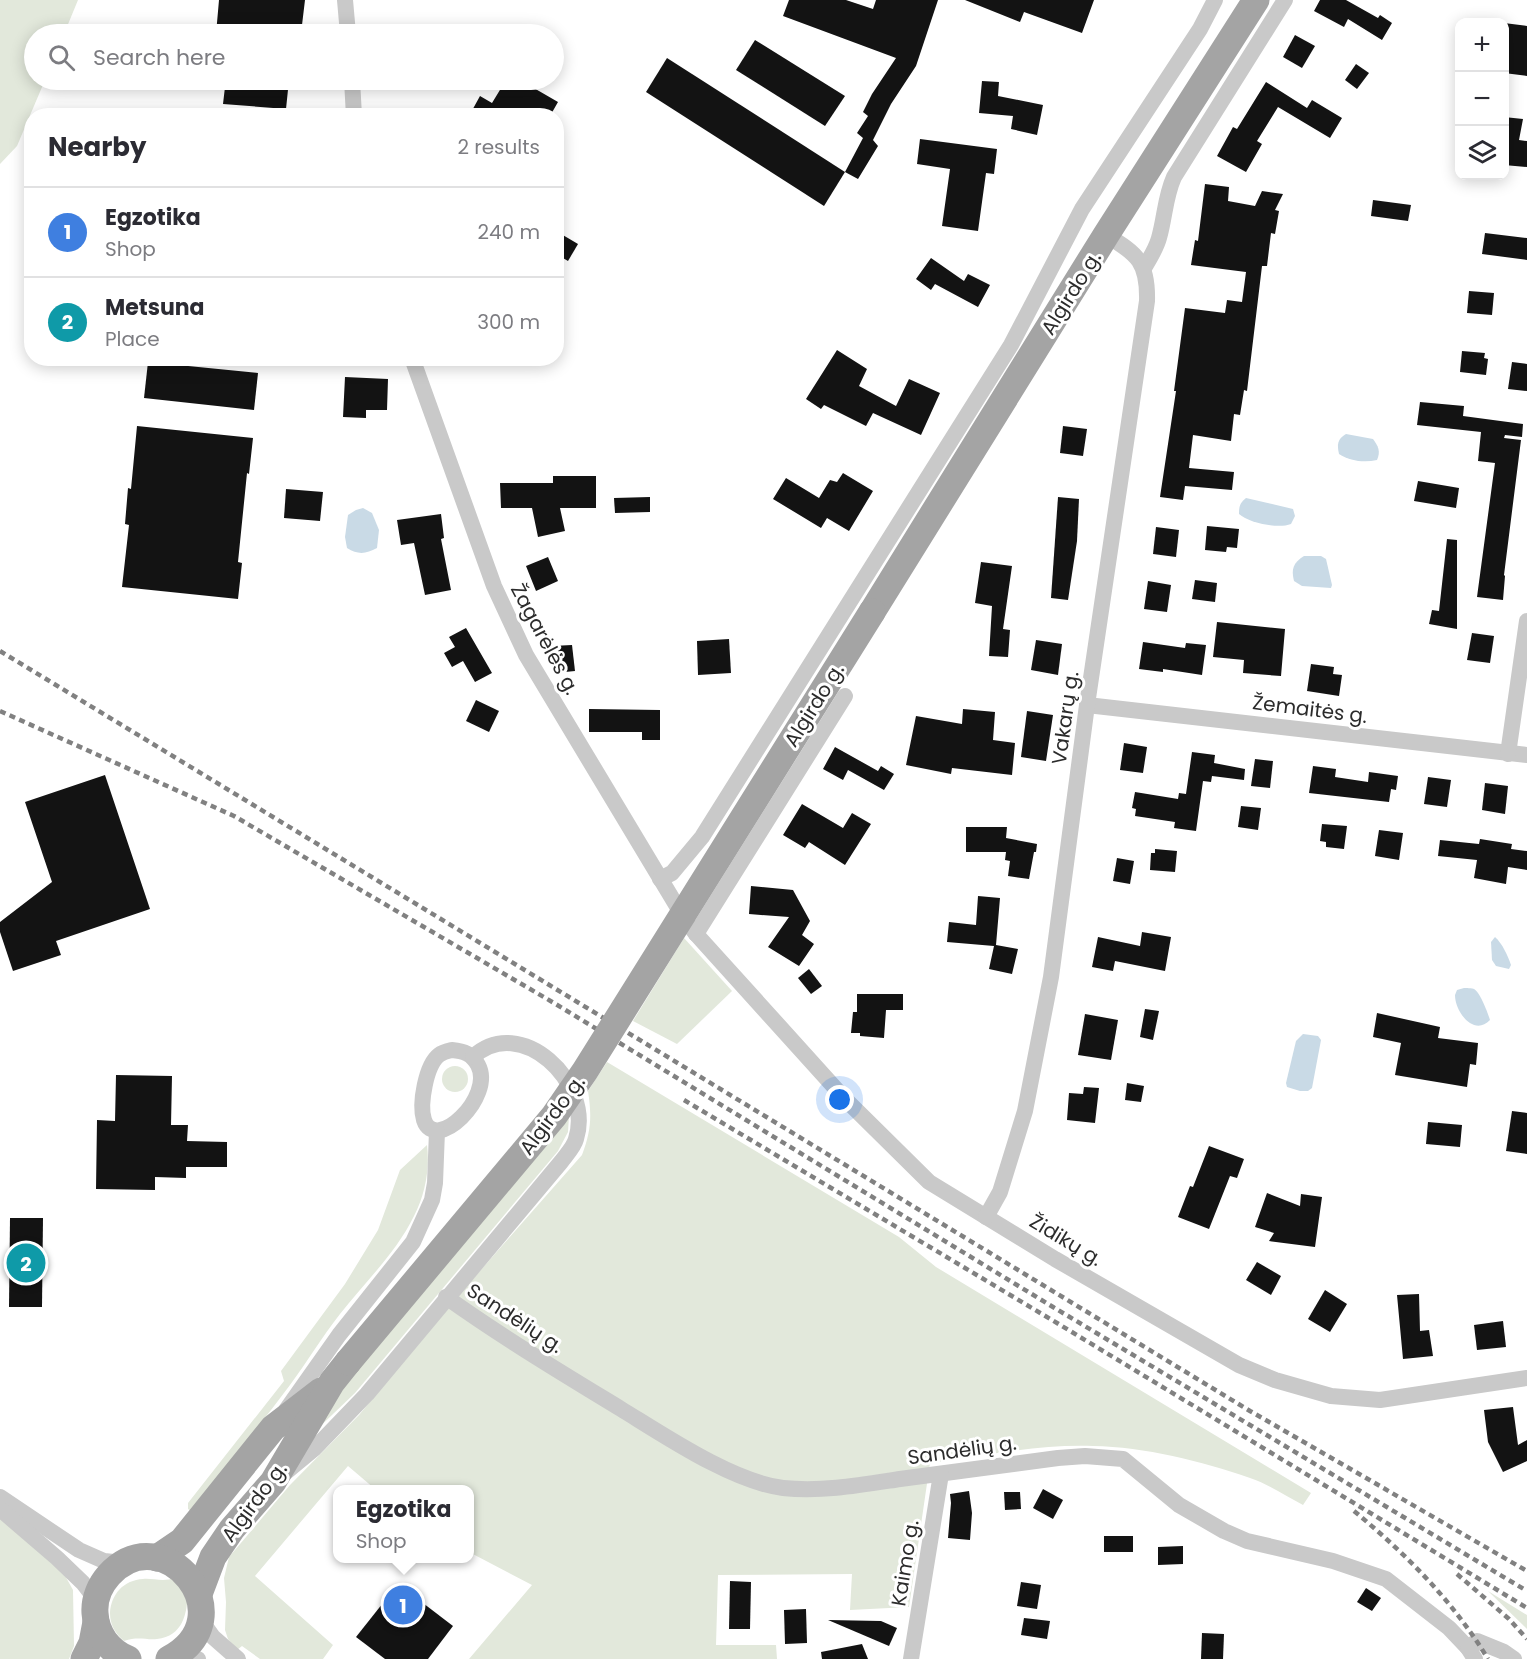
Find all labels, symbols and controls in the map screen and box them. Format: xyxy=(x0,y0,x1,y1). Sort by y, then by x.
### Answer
map controls xyxy=(1455,18,1509,180)
button: + xyxy=(1455,18,1509,72)
search box xyxy=(24,24,564,90)
icon: search xyxy=(45,41,78,74)
text: Search here xyxy=(93,42,226,73)
button: − xyxy=(1455,72,1509,126)
button: layers xyxy=(1455,126,1509,180)
text: Nearby xyxy=(48,129,146,165)
text: 2 results xyxy=(457,133,540,161)
text: Egzotika xyxy=(105,202,201,233)
text: 1 xyxy=(64,218,71,246)
text: 240 m xyxy=(477,218,540,246)
text: Shop xyxy=(105,235,156,263)
street label: Algirdo g. xyxy=(1034,246,1108,340)
text: Metsuna xyxy=(105,292,205,323)
text: 2 xyxy=(62,308,73,336)
text: 300 m xyxy=(477,308,540,336)
text: Place xyxy=(105,325,160,353)
street label: Žagarėlės g. xyxy=(504,579,586,699)
street label: Algirdo g. xyxy=(777,658,851,752)
street label: Vakarų g. xyxy=(1045,669,1085,767)
street label: Žemaitės g. xyxy=(1251,688,1369,730)
street label: Algirdo g. xyxy=(513,1069,591,1161)
your location xyxy=(825,1085,854,1114)
street label: Židikų g. xyxy=(1024,1207,1108,1273)
pin: 2 xyxy=(6,1240,46,1286)
street label: Sandėlių g. xyxy=(461,1276,569,1360)
street label: Sandėlių g. xyxy=(906,1429,1018,1471)
street label: Algirdo g. xyxy=(215,1456,293,1548)
popup xyxy=(333,1485,474,1563)
text: Egzotika xyxy=(356,1494,451,1525)
street label: Kaimo g. xyxy=(884,1518,926,1608)
text: Shop xyxy=(356,1527,407,1555)
pin: 1 xyxy=(384,1582,422,1628)

